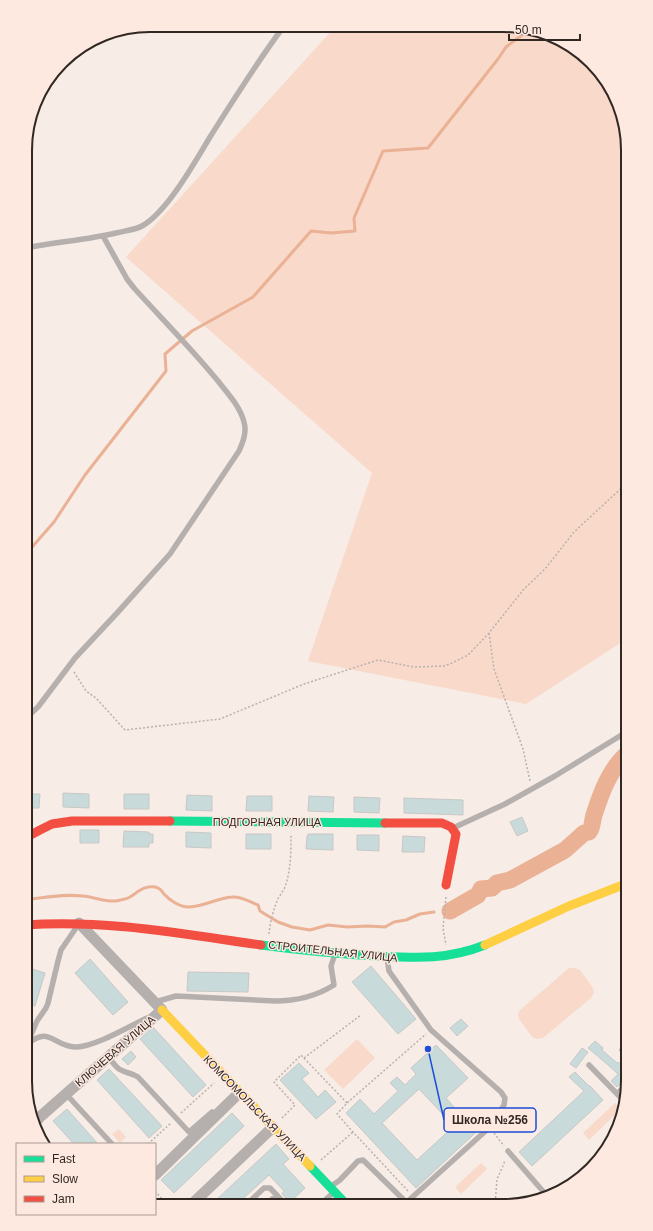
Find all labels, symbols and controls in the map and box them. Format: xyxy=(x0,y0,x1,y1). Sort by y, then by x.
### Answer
scale bar xyxy=(509,16,580,42)
text: 50 m xyxy=(515,23,542,37)
street label: ПОДГОРНАЯ УЛИЦА xyxy=(213,816,322,828)
street label: СТРОИТЕЛЬНАЯ УЛИЦА xyxy=(268,938,399,964)
street label: КЛЮЧЕВАЯ УЛИЦА xyxy=(73,1013,158,1089)
street label: КОМСОМОЛЬСКАЯ УЛИЦА xyxy=(201,1053,309,1164)
callout: Школа №256 xyxy=(444,1108,536,1132)
text: Школа №256 xyxy=(452,1113,528,1127)
legend xyxy=(16,1143,156,1215)
text: Fast xyxy=(52,1152,76,1166)
text: Slow xyxy=(52,1172,78,1186)
text: Jam xyxy=(52,1192,75,1206)

